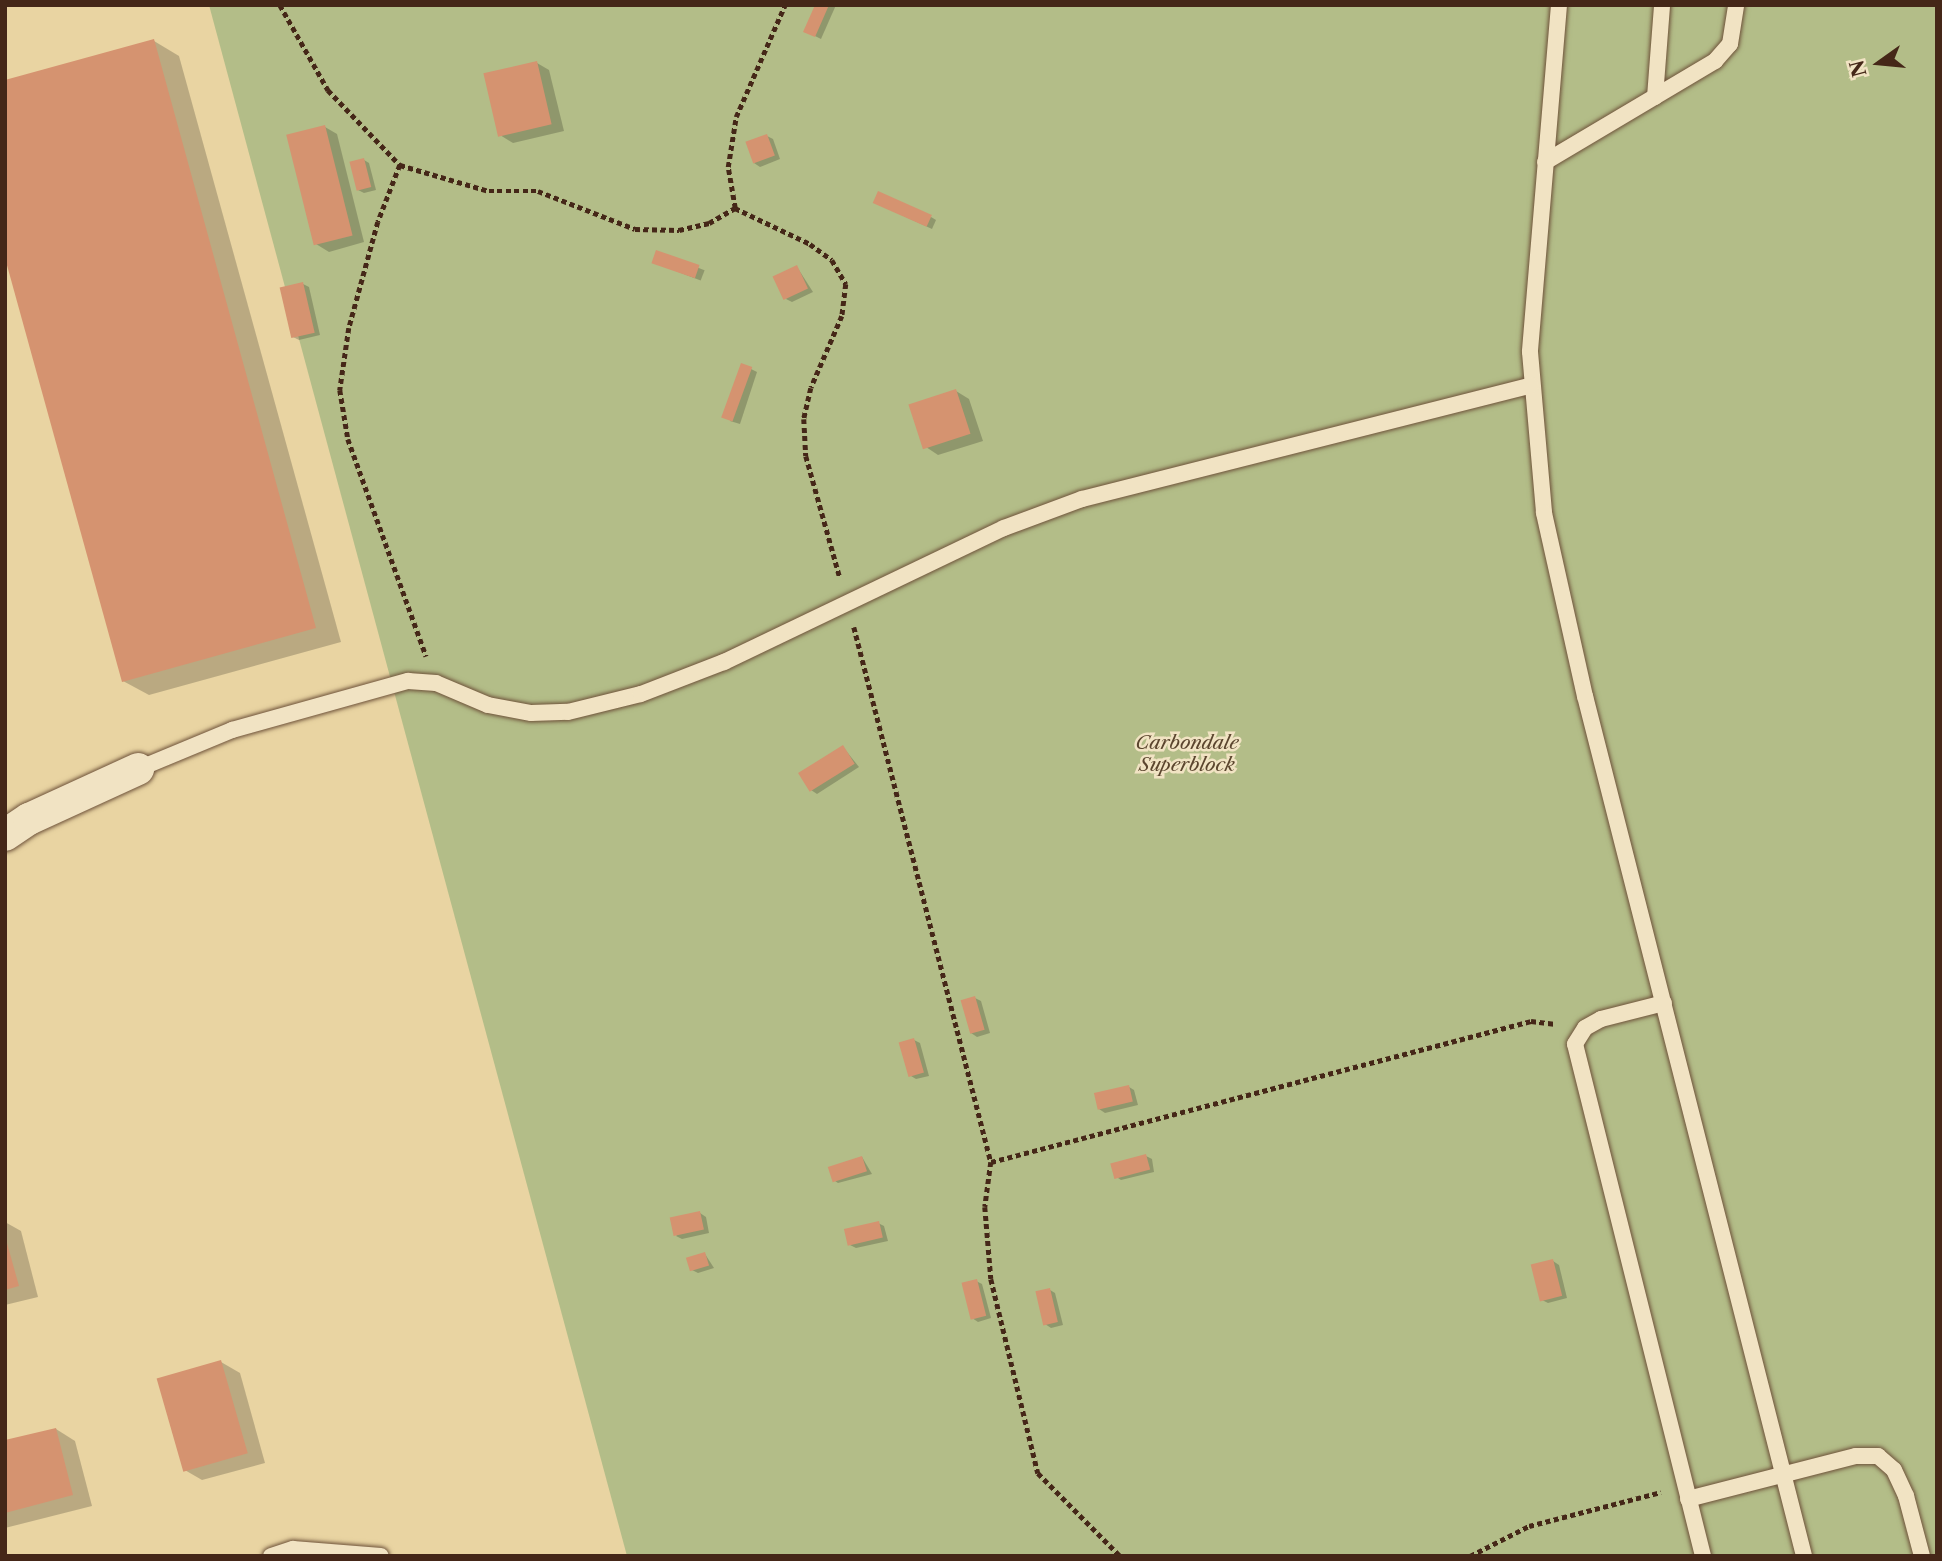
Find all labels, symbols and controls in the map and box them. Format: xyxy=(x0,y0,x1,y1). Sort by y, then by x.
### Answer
north arrow xyxy=(1844,28,1914,98)
text: N xyxy=(1845,58,1871,80)
park label: Carbondale Superblock xyxy=(1135,732,1239,776)

